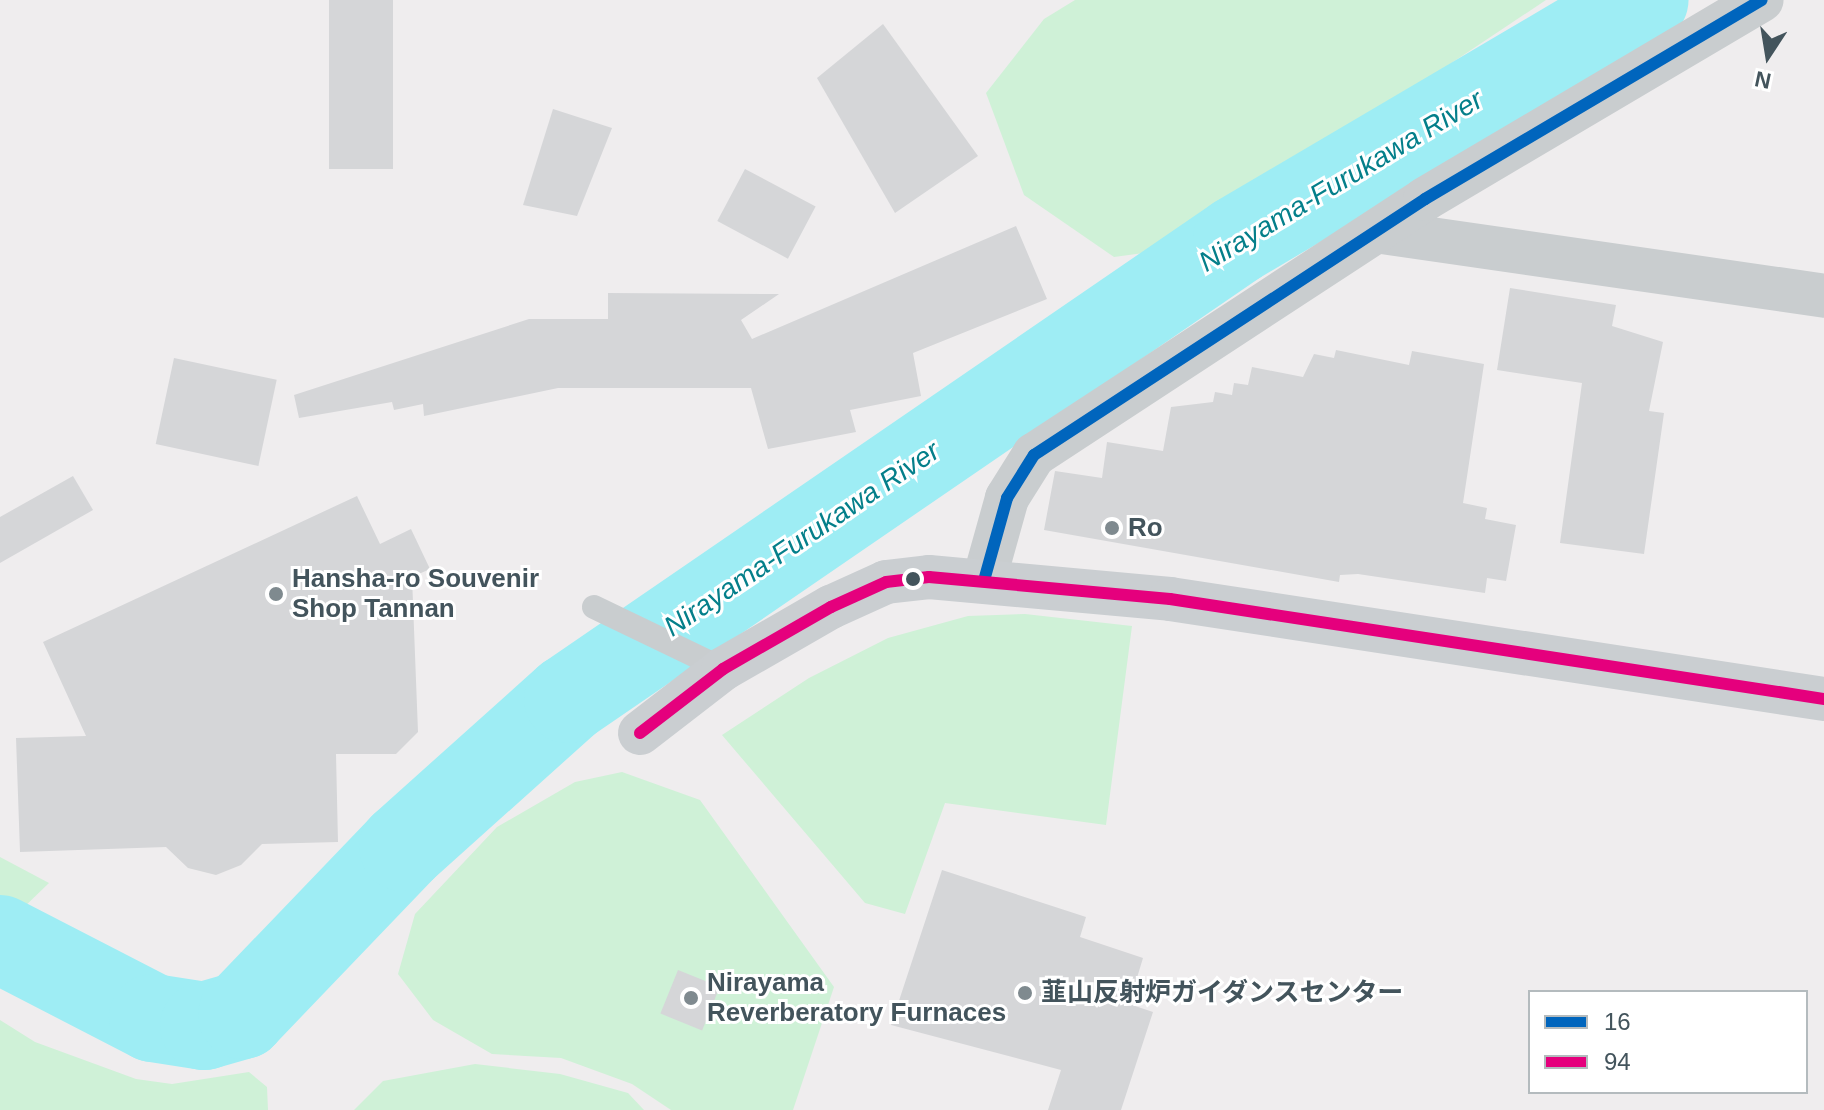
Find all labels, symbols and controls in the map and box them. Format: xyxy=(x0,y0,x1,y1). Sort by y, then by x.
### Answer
north arrow xyxy=(1728,16,1808,96)
text: N xyxy=(1753,66,1773,94)
water label: Nirayama-Furukawa River xyxy=(1193,83,1489,279)
water label: Nirayama-Furukawa River xyxy=(658,434,946,644)
place label: Ro xyxy=(1128,512,1163,544)
marker: Ro xyxy=(1103,519,1121,537)
place label: Hansha-ro Souvenir Shop Tannan xyxy=(292,563,539,624)
unlabelled marker xyxy=(905,571,921,587)
marker: Hansha-ro Souvenir Shop Tannan xyxy=(267,585,285,603)
place label: Nirayama Reverberatory Furnaces xyxy=(707,967,1006,1028)
place label: 韮山反射炉ガイダンスセンター xyxy=(1041,977,1405,1009)
marker: 韮山反射炉ガイダンスセンター xyxy=(1016,984,1034,1002)
marker: Nirayama Reverberatory Furnaces xyxy=(682,989,700,1007)
legend xyxy=(1528,990,1808,1094)
text: 16 xyxy=(1604,1008,1631,1035)
text: 94 xyxy=(1604,1048,1631,1075)

